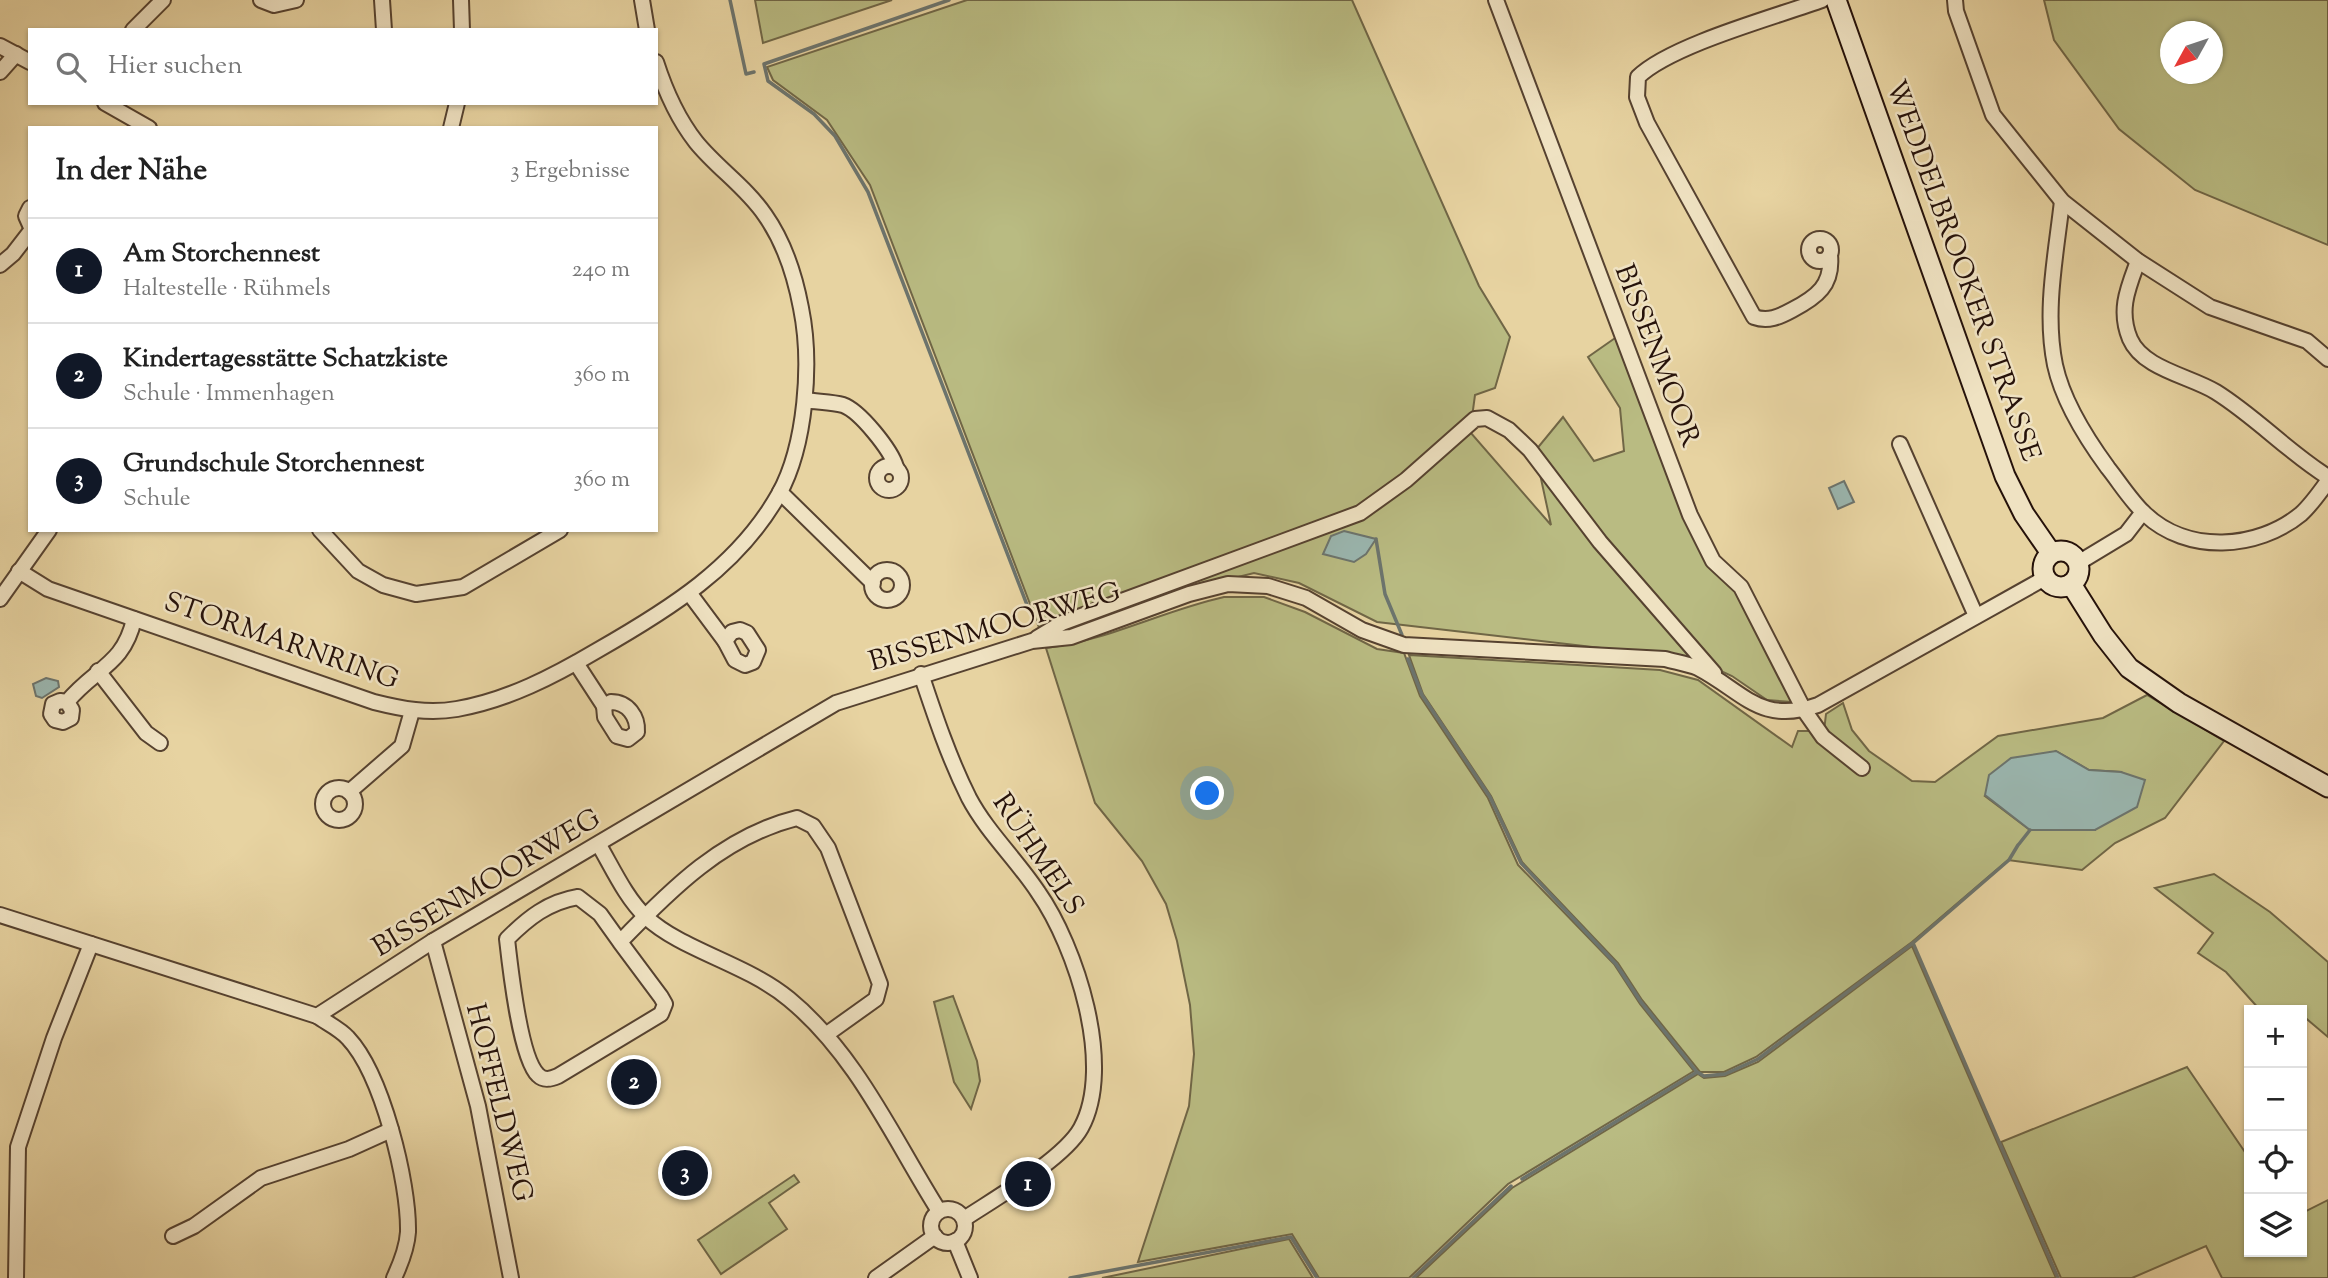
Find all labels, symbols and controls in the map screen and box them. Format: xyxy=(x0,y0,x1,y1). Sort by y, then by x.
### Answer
north arrow xyxy=(2160,21,2223,84)
search box xyxy=(28,28,658,105)
icon: search xyxy=(52,48,90,86)
text: Hier suchen xyxy=(108,48,243,85)
street label: WEDDELBROOKER STRASSE xyxy=(1874,75,2050,467)
text: In der Nähe xyxy=(56,150,207,193)
text: 3 Ergebnisse xyxy=(510,155,630,188)
text: Am Storchennest xyxy=(123,236,320,273)
text: 1 xyxy=(75,254,83,287)
text: 240 m xyxy=(572,254,630,287)
street label: BISSENMOOR xyxy=(1603,259,1709,453)
text: Haltestelle · Rühmels xyxy=(123,273,330,306)
text: Kindertagesstätte Schatzkiste xyxy=(123,341,448,378)
text: 2 xyxy=(74,359,84,392)
text: 360 m xyxy=(573,359,630,392)
text: Schule · Immenhagen xyxy=(123,378,335,411)
text: Grundschule Storchennest xyxy=(123,446,424,483)
text: 3 xyxy=(74,464,84,497)
text: 360 m xyxy=(573,464,630,497)
text: Schule xyxy=(123,483,190,516)
street label: BISSENMOORWEG xyxy=(864,573,1126,683)
street label: STORMARNRING xyxy=(158,583,404,701)
your location xyxy=(1190,776,1224,810)
street label: RÜHMELS xyxy=(981,786,1093,924)
street label: BISSENMOORWEG xyxy=(365,800,609,968)
street label: HOFFELDWEG xyxy=(454,1000,542,1207)
map controls xyxy=(2244,1005,2307,1257)
button: + xyxy=(2244,1005,2307,1068)
pin: 2 xyxy=(611,1056,657,1108)
button: − xyxy=(2244,1068,2307,1131)
button: locate xyxy=(2244,1131,2307,1194)
pin: 3 xyxy=(662,1147,708,1199)
pin: 1 xyxy=(1005,1158,1051,1210)
button: layers xyxy=(2244,1194,2307,1257)

